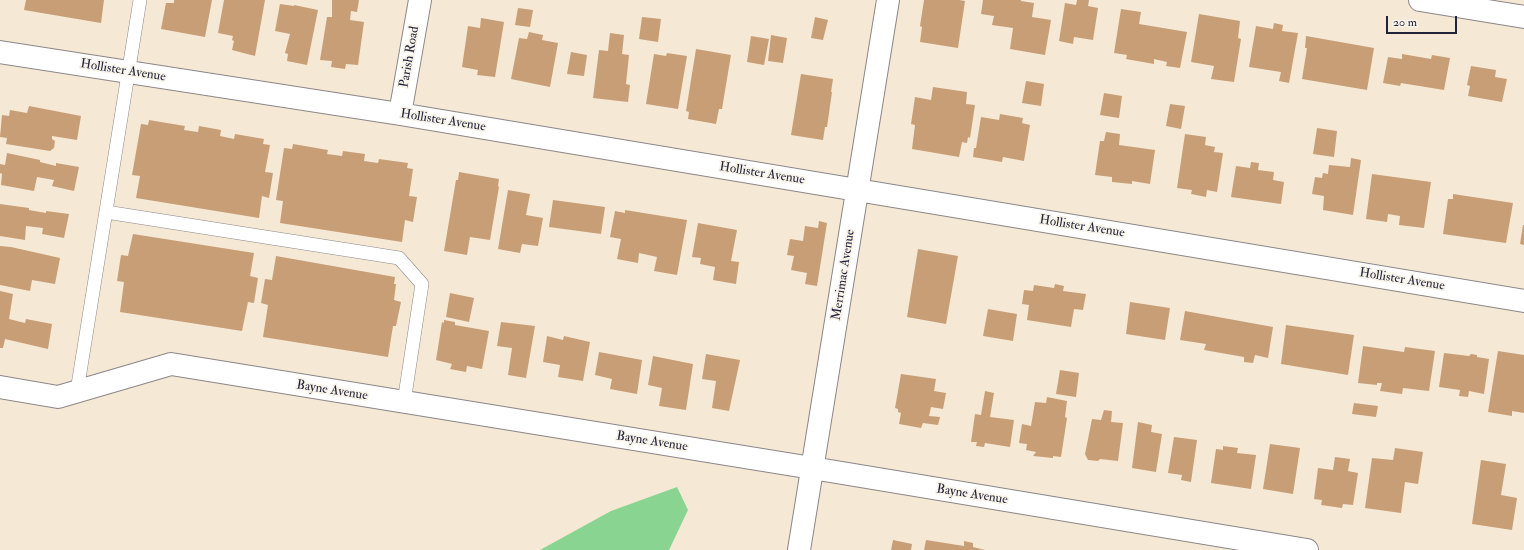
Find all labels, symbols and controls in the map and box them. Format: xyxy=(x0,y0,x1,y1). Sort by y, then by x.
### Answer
scale bar xyxy=(1388,8,1459,34)
text: 20 m xyxy=(1393,15,1417,30)
street label: Parish Road xyxy=(397,25,423,89)
street label: Hollister Avenue xyxy=(79,57,167,85)
street label: Hollister Avenue xyxy=(399,107,487,135)
street label: Hollister Avenue xyxy=(718,160,806,188)
street label: Hollister Avenue xyxy=(1038,213,1126,241)
street label: Merrimac Avenue xyxy=(829,228,859,322)
street label: Hollister Avenue xyxy=(1358,266,1446,294)
street label: Bayne Avenue xyxy=(295,378,369,404)
street label: Bayne Avenue xyxy=(615,429,689,455)
street label: Bayne Avenue xyxy=(935,482,1009,508)

